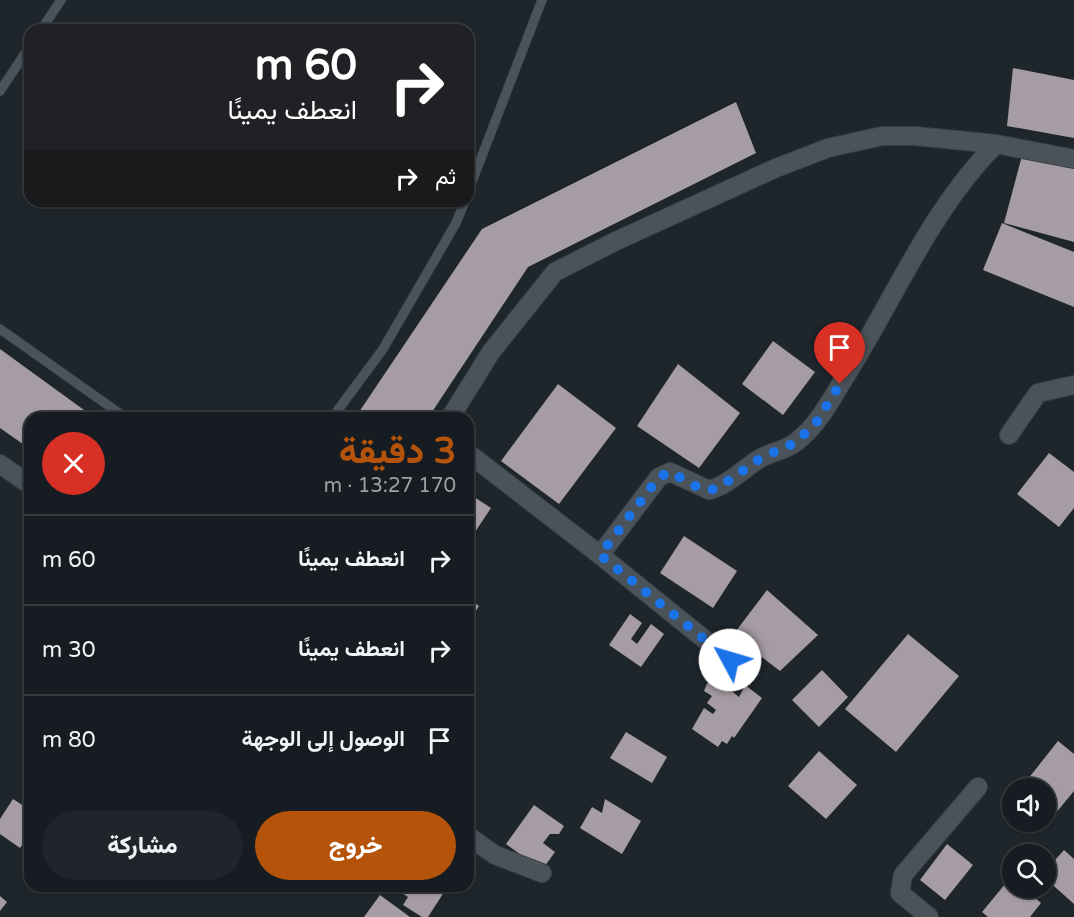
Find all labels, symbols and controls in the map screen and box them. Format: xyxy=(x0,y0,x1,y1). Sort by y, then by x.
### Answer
text: 60 m xyxy=(255,40,357,91)
icon: right xyxy=(378,48,456,126)
text: انعطف يمينًا xyxy=(227,94,357,127)
icon: right xyxy=(390,162,423,195)
text: ثم xyxy=(435,164,456,190)
pin xyxy=(814,322,865,384)
icon: arrive xyxy=(823,331,856,364)
text: 3 دقيقة xyxy=(339,430,456,473)
button: close xyxy=(42,432,105,495)
text: 170 m · 13:27 xyxy=(324,474,456,498)
icon: right xyxy=(423,544,456,577)
text: انعطف يمينًا xyxy=(298,546,405,572)
text: 60 m xyxy=(42,547,96,573)
position arrow xyxy=(698,628,762,692)
icon: right xyxy=(423,634,456,667)
text: انعطف يمينًا xyxy=(298,636,405,662)
text: 30 m xyxy=(42,637,96,663)
icon: arrive xyxy=(423,724,456,757)
text: الوصول إلى الوجهة xyxy=(241,726,405,752)
text: 80 m xyxy=(42,727,96,753)
map controls xyxy=(1002,778,1056,898)
button: sound xyxy=(1002,778,1056,832)
button: مشاركة xyxy=(42,811,243,880)
button: خروج xyxy=(255,811,456,880)
button: search xyxy=(1002,844,1056,898)

